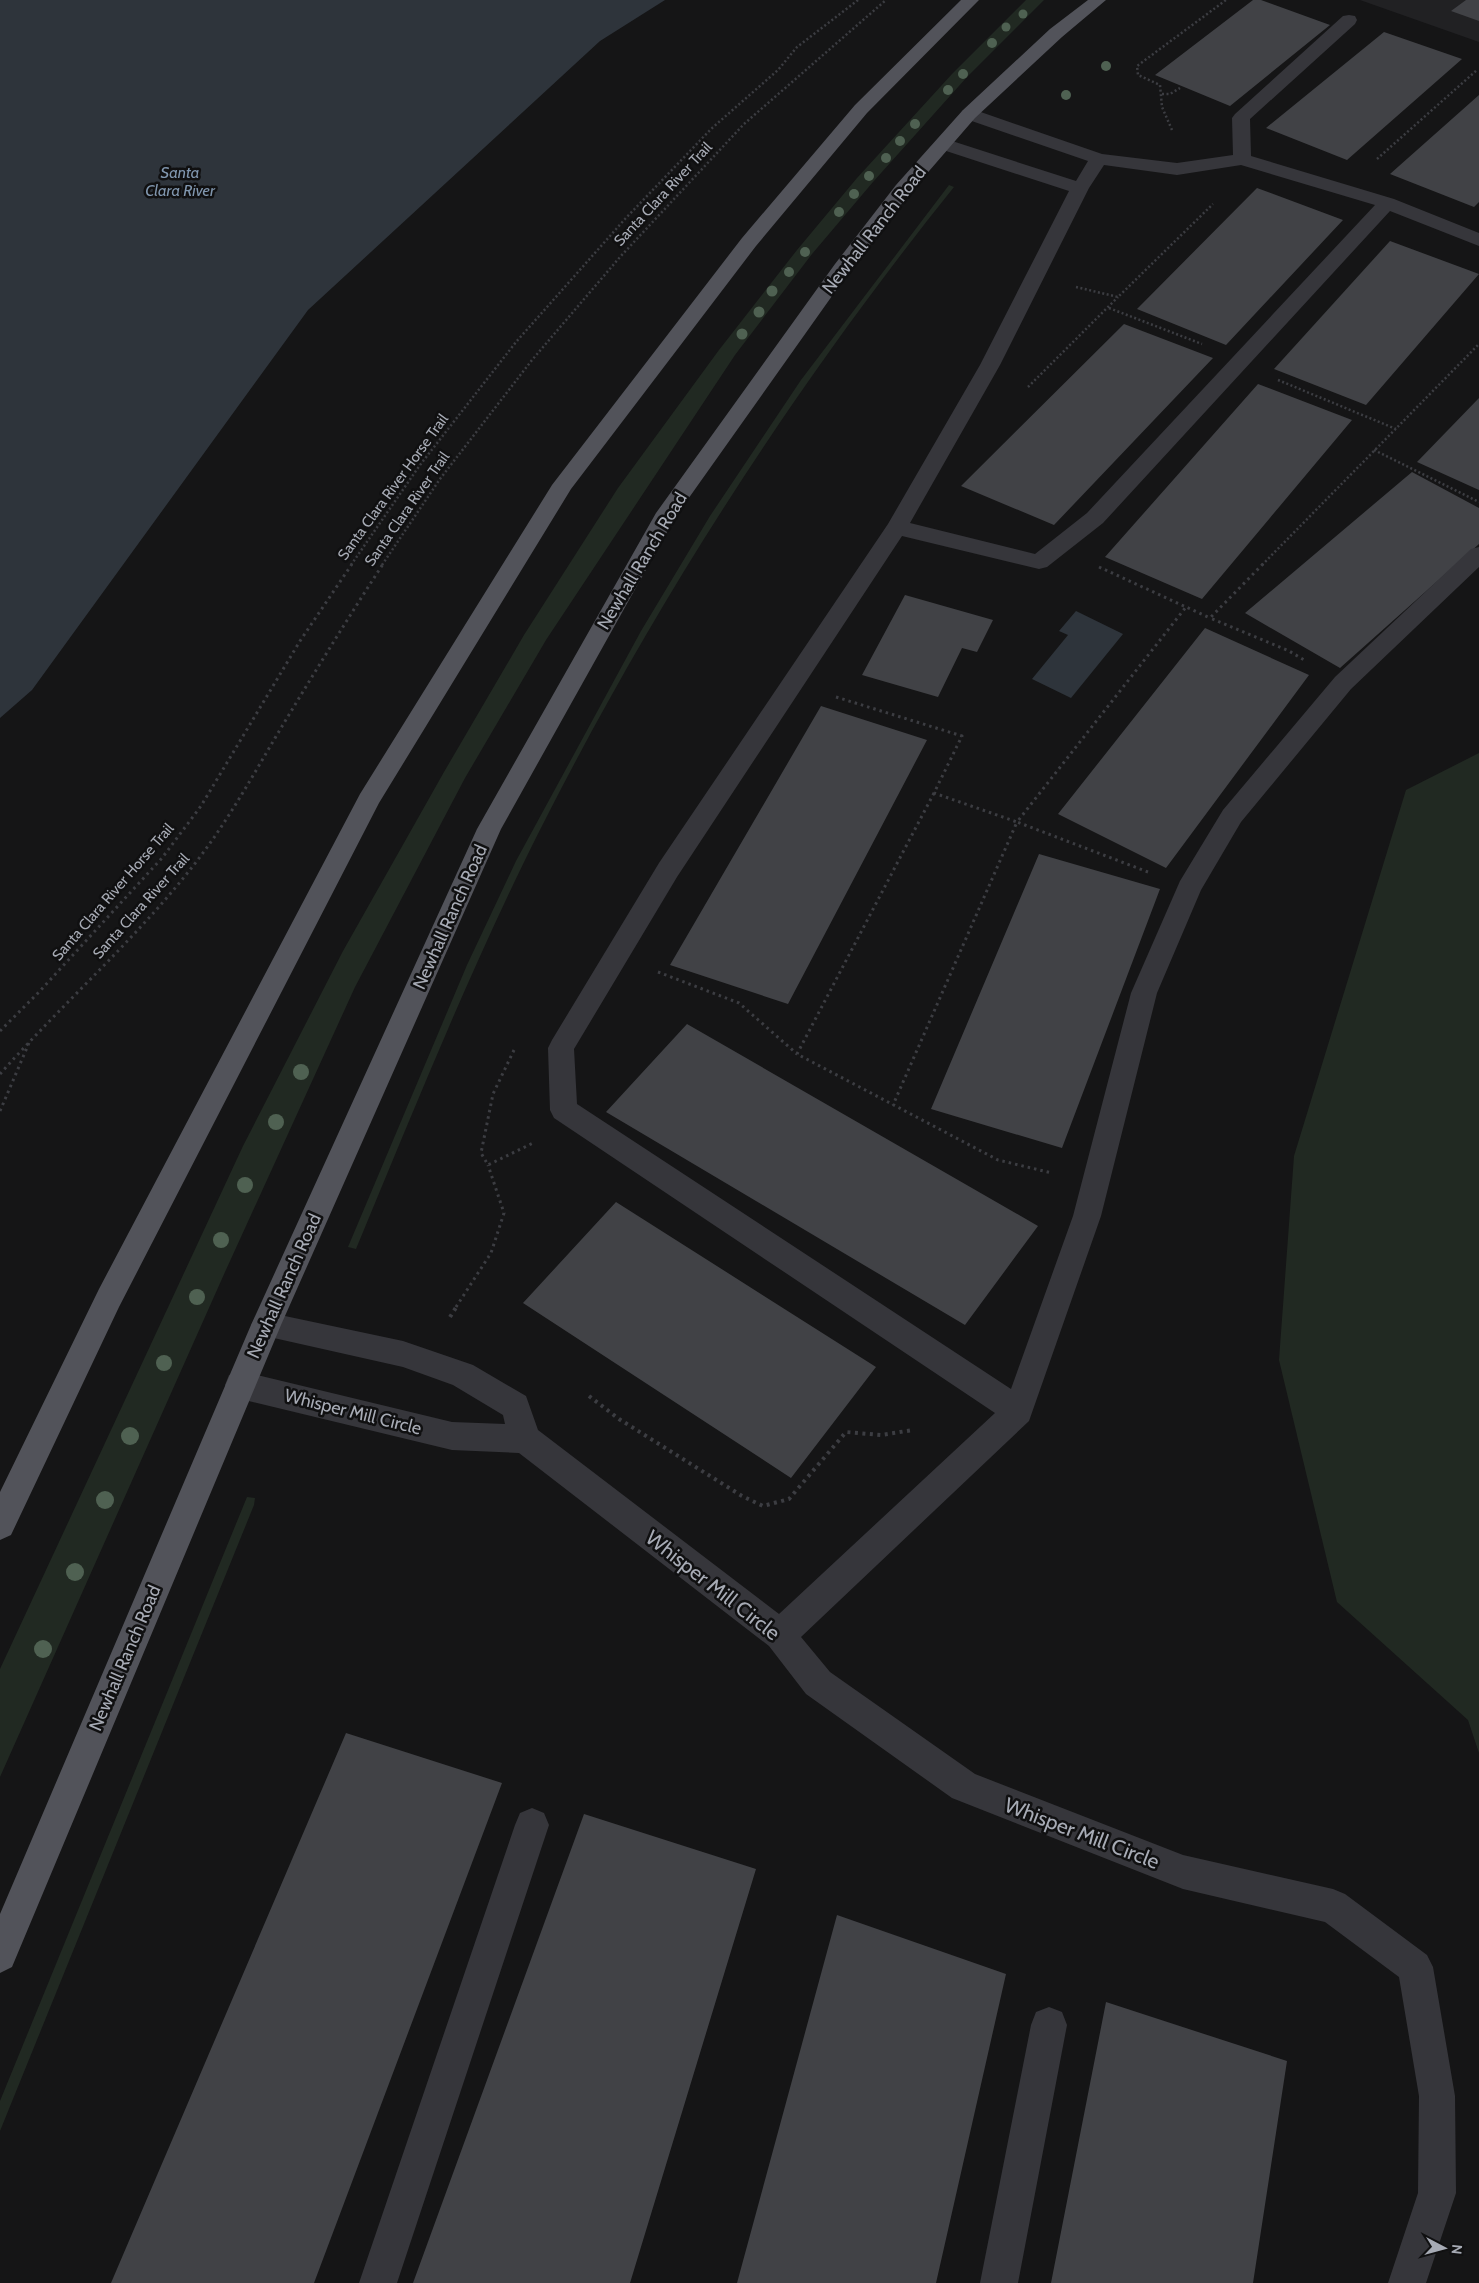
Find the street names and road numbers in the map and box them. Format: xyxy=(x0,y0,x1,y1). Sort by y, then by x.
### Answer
street label: Santa Clara River Trail xyxy=(610,138,716,250)
street label: Newhall Ranch Road xyxy=(817,162,931,298)
street label: Santa Clara River Horse Trail xyxy=(334,410,452,564)
street label: Santa Clara River Trail xyxy=(361,448,453,570)
street label: Newhall Ranch Road xyxy=(592,488,692,634)
street label: Santa Clara River Horse Trail xyxy=(48,819,178,964)
street label: Newhall Ranch Road xyxy=(408,841,492,993)
street label: Santa Clara River Trail xyxy=(89,849,193,962)
street label: Newhall Ranch Road xyxy=(242,1210,326,1362)
street label: Whisper Mill Circle xyxy=(282,1384,424,1440)
street label: Whisper Mill Circle xyxy=(641,1525,785,1645)
street label: Newhall Ranch Road xyxy=(84,1582,166,1734)
street label: Whisper Mill Circle xyxy=(1001,1792,1163,1874)

